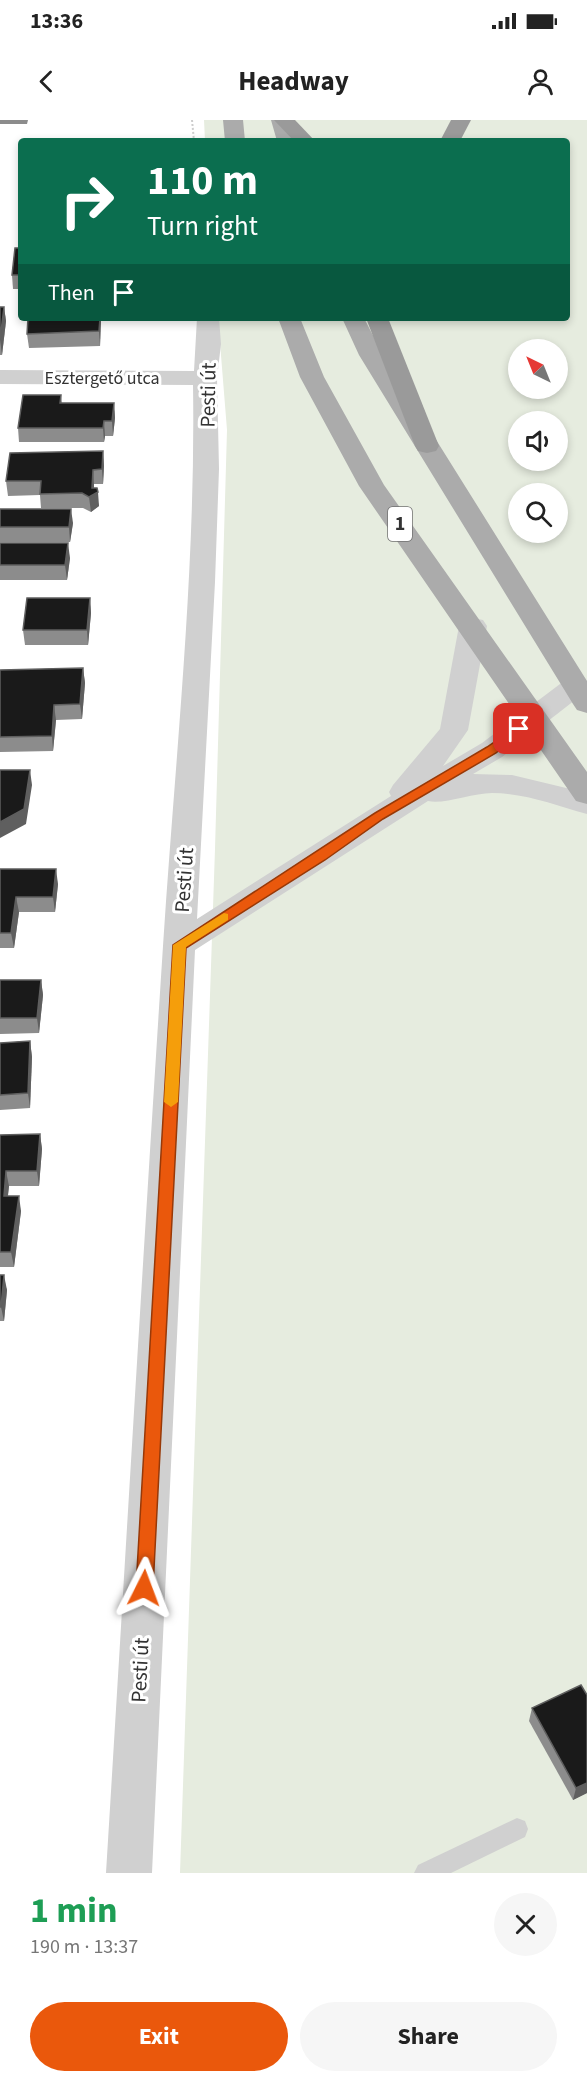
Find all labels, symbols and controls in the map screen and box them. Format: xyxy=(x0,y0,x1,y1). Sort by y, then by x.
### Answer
text: 13:36 xyxy=(30,5,83,37)
text: Headway xyxy=(238,62,349,101)
icon: back xyxy=(30,65,63,98)
icon: person xyxy=(524,65,557,98)
text: 110 m xyxy=(147,151,258,211)
icon: right xyxy=(48,162,126,240)
text: Turn right xyxy=(147,207,258,246)
icon: arrive xyxy=(107,276,140,309)
text: Then xyxy=(48,277,95,309)
north arrow xyxy=(508,339,568,399)
map controls xyxy=(508,339,568,543)
street label: Pesti út xyxy=(192,362,224,428)
street label: Esztergető utca xyxy=(44,366,160,391)
button: sound xyxy=(508,411,568,471)
button: search xyxy=(508,483,568,543)
road number: 1 xyxy=(388,507,412,541)
pin xyxy=(493,703,544,754)
icon: arrive xyxy=(502,712,535,745)
street label: Pesti út xyxy=(167,846,201,914)
position arrow xyxy=(112,1556,176,1620)
street label: Pesti út xyxy=(123,1637,157,1703)
text: 1 min xyxy=(30,1885,118,1936)
button: close xyxy=(494,1893,557,1956)
text: 190 m · 13:37 xyxy=(30,1933,138,1961)
button: Exit xyxy=(30,2002,288,2071)
button: Share xyxy=(300,2002,557,2071)

